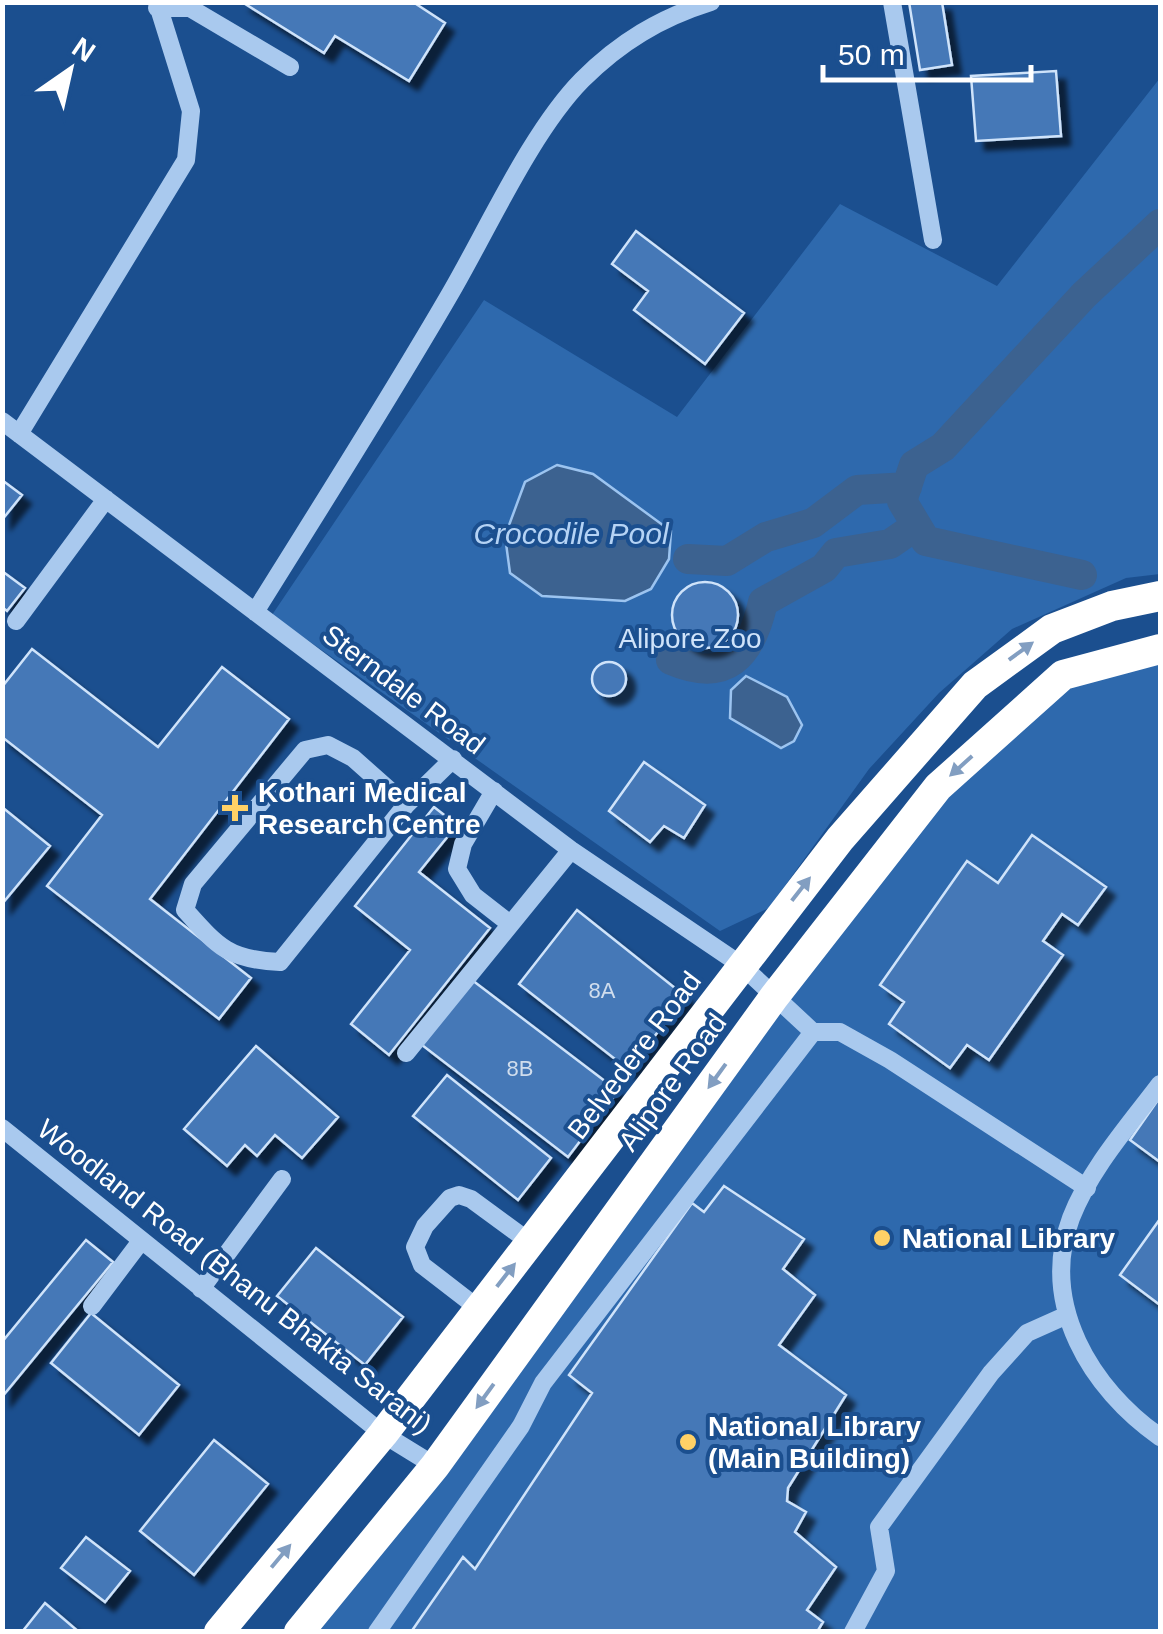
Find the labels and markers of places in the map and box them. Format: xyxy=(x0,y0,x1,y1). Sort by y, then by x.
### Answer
place label: Kothari Medical Research Centre xyxy=(258,777,481,840)
marker: Kothari Medical Research Centre xyxy=(222,795,248,821)
place label: National Library xyxy=(902,1223,1116,1254)
marker: National Library xyxy=(871,1227,893,1249)
place label: National Library (Main Building) xyxy=(708,1411,922,1474)
marker: National Library (Main Building) xyxy=(677,1431,699,1453)

